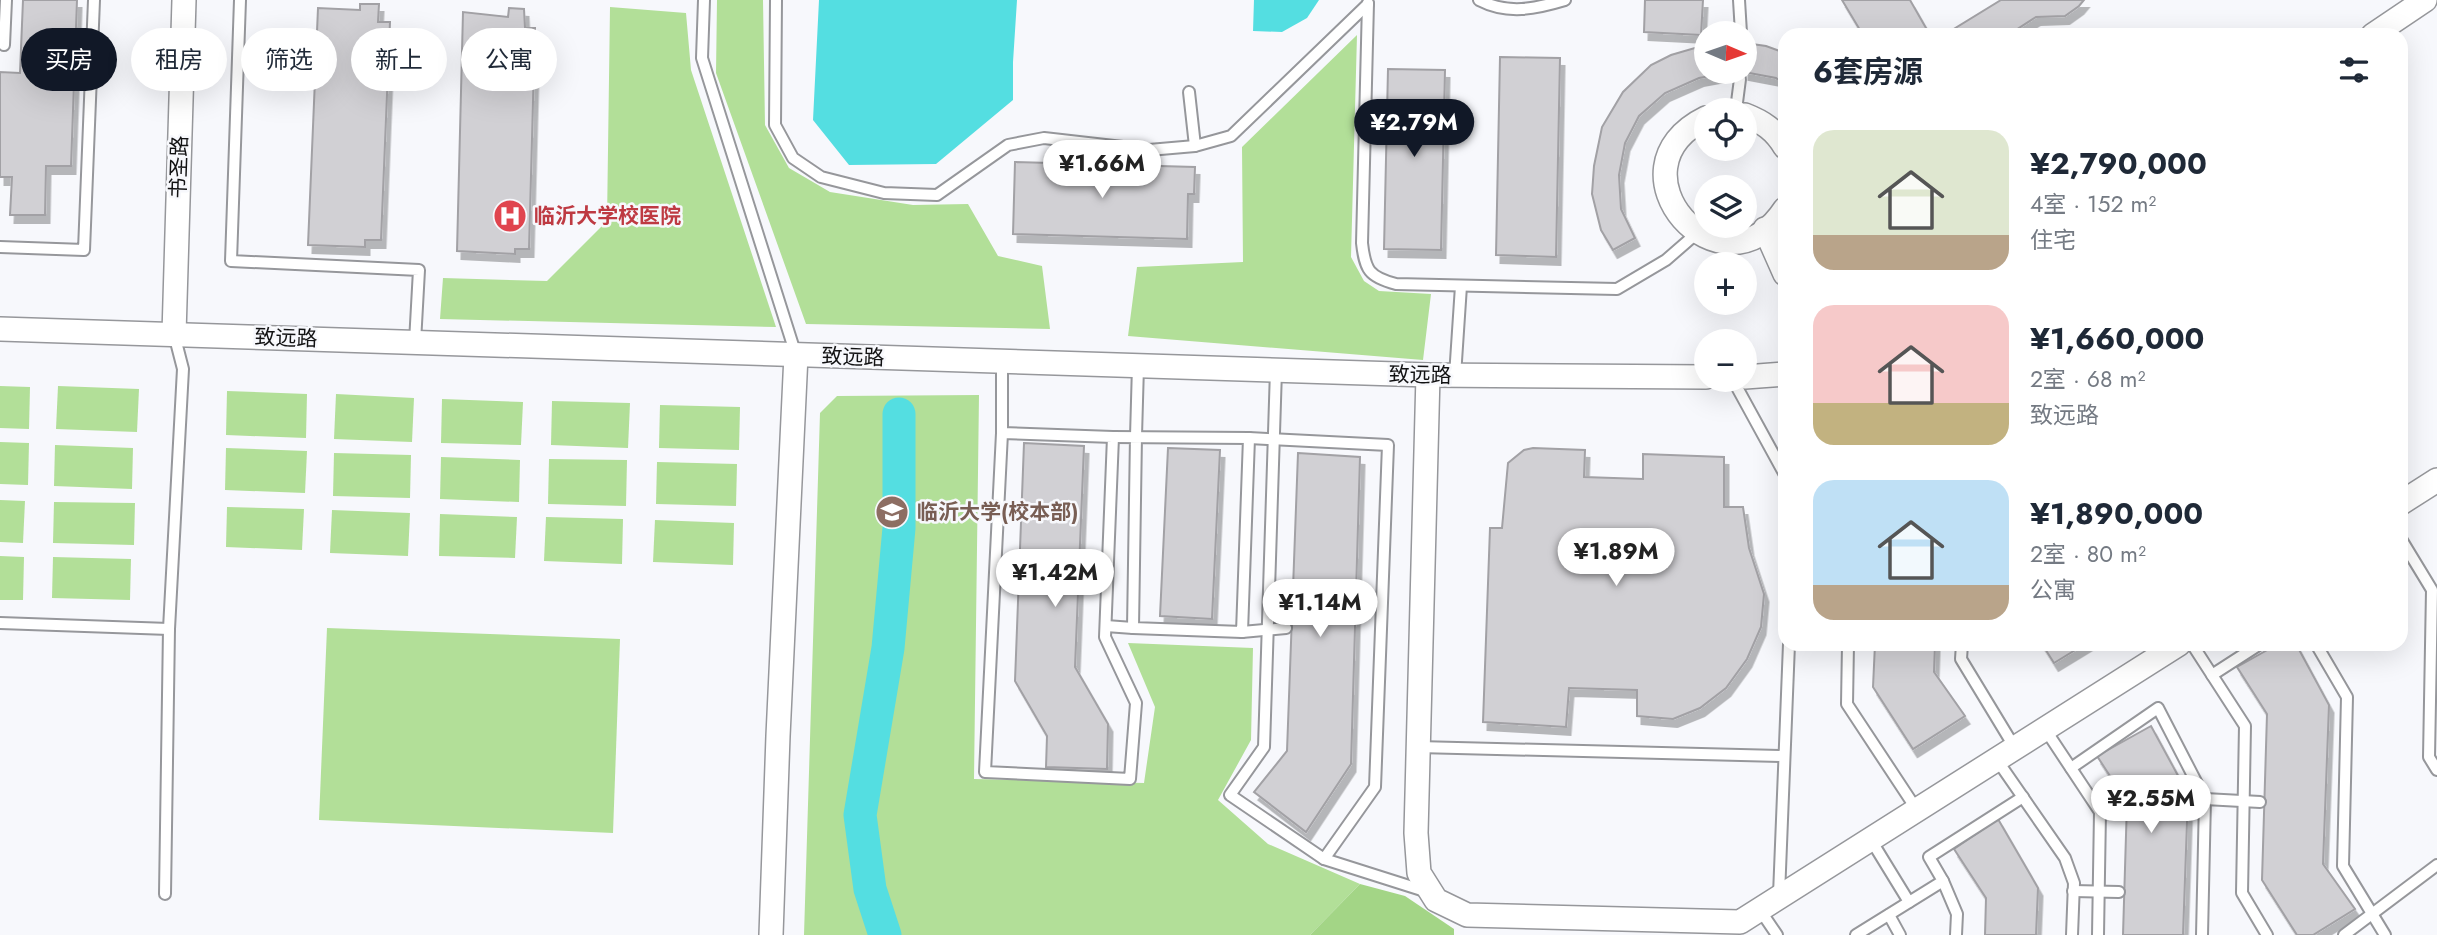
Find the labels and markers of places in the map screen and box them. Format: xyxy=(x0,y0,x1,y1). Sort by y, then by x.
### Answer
pin: ¥2.79M xyxy=(1357,100,1471,159)
pin: ¥1.66M xyxy=(1045,140,1159,200)
hospital icon: 临沂大学校医院 xyxy=(491,197,529,235)
place label: 临沂大学校医院 xyxy=(534,201,681,231)
school or university icon: 临沂大学(校本部) xyxy=(873,493,911,531)
place label: 临沂大学(校本部) xyxy=(917,497,1078,527)
pin: ¥1.89M xyxy=(1559,528,1673,588)
pin: ¥1.42M xyxy=(998,550,1112,609)
pin: ¥1.14M xyxy=(1263,580,1377,639)
pin: ¥2.55M xyxy=(2094,776,2208,835)

